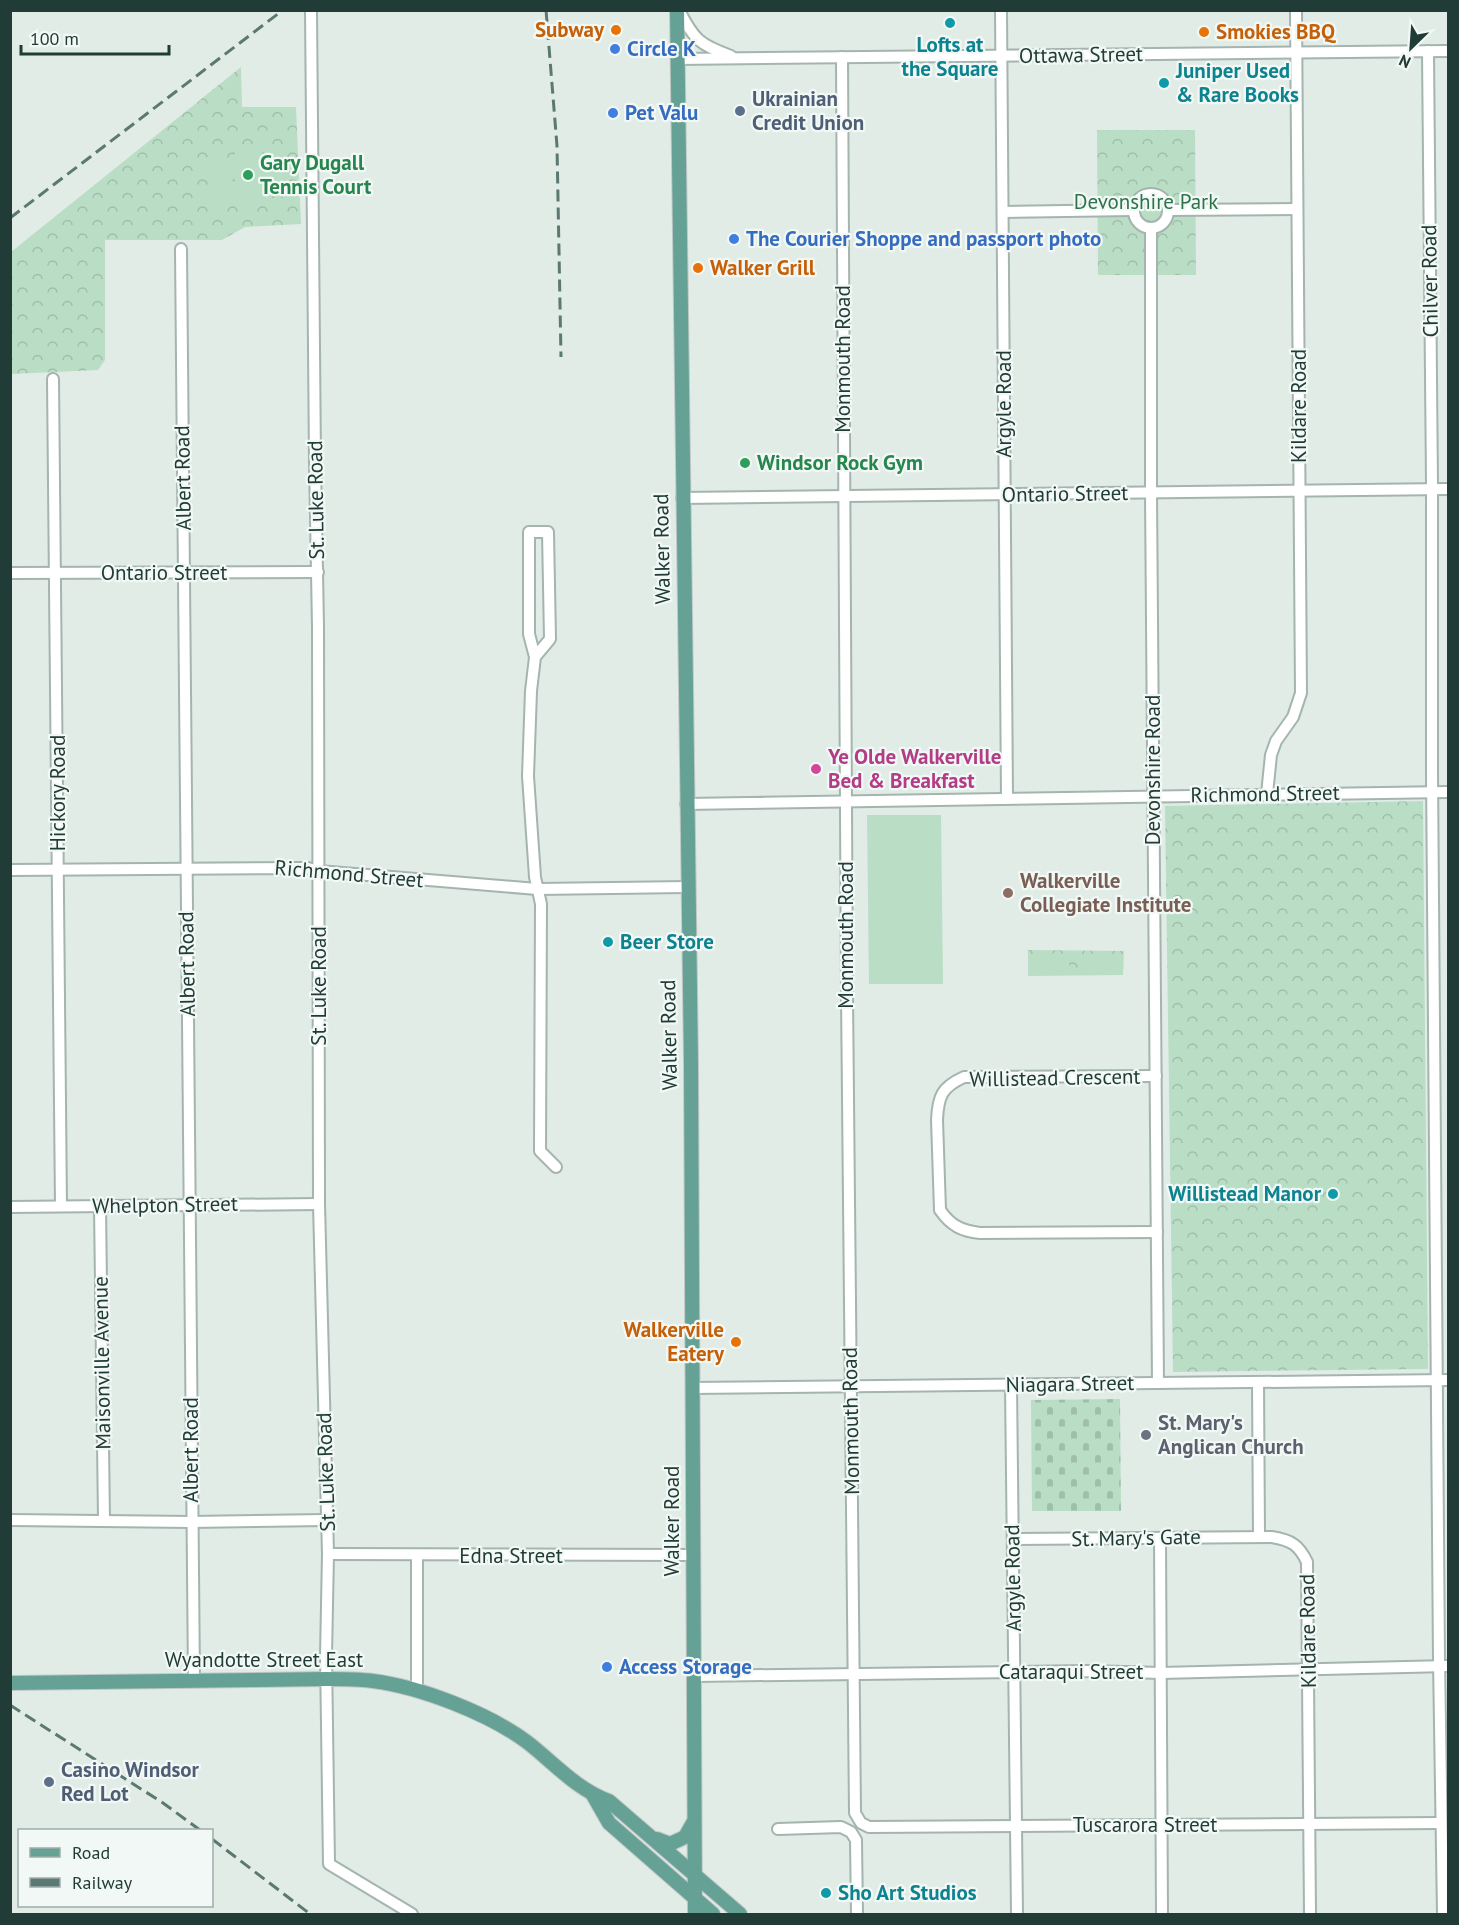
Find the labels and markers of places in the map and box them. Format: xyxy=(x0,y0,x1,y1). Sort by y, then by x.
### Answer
place label: Subway xyxy=(535,16,605,43)
marker: Lofts at the Square xyxy=(943,16,957,30)
place label: Smokies BBQ xyxy=(1216,18,1336,45)
marker: Subway xyxy=(609,23,623,37)
marker: Smokies BBQ xyxy=(1197,25,1211,39)
place label: Lofts at the Square xyxy=(902,31,998,82)
place label: Circle K xyxy=(627,35,696,62)
marker: Circle K xyxy=(608,42,622,56)
place label: Juniper Used & Rare Books xyxy=(1175,57,1299,108)
marker: Juniper Used & Rare Books xyxy=(1157,76,1171,90)
place label: Ukrainian Credit Union xyxy=(752,85,864,136)
place label: Pet Valu xyxy=(625,99,698,126)
marker: Ukrainian Credit Union xyxy=(733,104,747,118)
marker: Pet Valu xyxy=(606,106,620,120)
place label: Gary Dugall Tennis Court xyxy=(260,149,372,200)
marker: Gary Dugall Tennis Court xyxy=(241,168,255,182)
place label: The Courier Shoppe and passport photo xyxy=(746,225,1101,252)
marker: The Courier Shoppe and passport photo xyxy=(727,232,741,246)
place label: Walker Grill xyxy=(710,254,816,281)
marker: Walker Grill xyxy=(691,261,705,275)
place label: Windsor Rock Gym xyxy=(757,449,923,476)
marker: Windsor Rock Gym xyxy=(738,456,752,470)
place label: Ye Olde Walkerville Bed & Breakfast xyxy=(827,743,1001,794)
marker: Ye Olde Walkerville Bed & Breakfast xyxy=(809,762,823,776)
place label: Walkerville Collegiate Institute xyxy=(1020,867,1192,918)
marker: Walkerville Collegiate Institute xyxy=(1001,886,1015,900)
place label: Beer Store xyxy=(620,928,714,955)
marker: Beer Store xyxy=(601,935,615,949)
place label: Willistead Manor xyxy=(1168,1180,1322,1207)
marker: Willistead Manor xyxy=(1326,1187,1340,1201)
place label: Walkerville Eatery xyxy=(624,1316,725,1367)
marker: Walkerville Eatery xyxy=(729,1335,743,1349)
place label: St. Mary's Anglican Church xyxy=(1158,1409,1304,1460)
marker: St. Mary's Anglican Church xyxy=(1139,1428,1153,1442)
place label: Access Storage xyxy=(619,1653,752,1680)
marker: Access Storage xyxy=(600,1660,614,1674)
place label: Casino Windsor Red Lot xyxy=(61,1756,200,1807)
marker: Casino Windsor Red Lot xyxy=(42,1775,56,1789)
place label: Sho Art Studios xyxy=(838,1879,977,1906)
marker: Sho Art Studios xyxy=(819,1886,833,1900)

